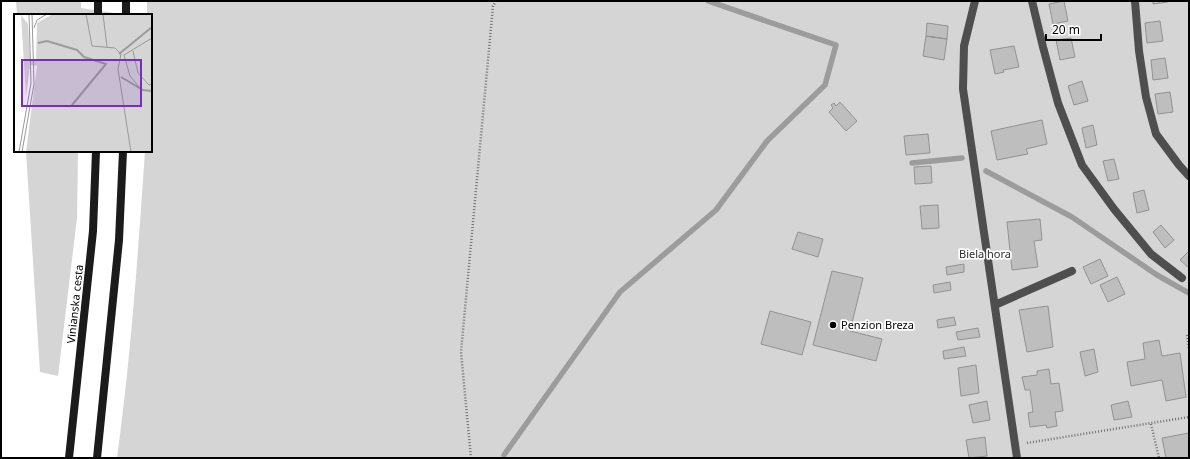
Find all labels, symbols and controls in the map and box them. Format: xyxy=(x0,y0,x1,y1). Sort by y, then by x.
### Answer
inset map xyxy=(14,14,152,152)
scale bar xyxy=(1046,16,1101,42)
text: 20 m xyxy=(1052,21,1080,38)
park label: Biela hora xyxy=(959,246,1011,261)
street label: Vinianska cesta xyxy=(63,264,86,344)
place label: Penzion Breza xyxy=(841,317,914,332)
marker: Penzion Breza xyxy=(828,320,838,330)

